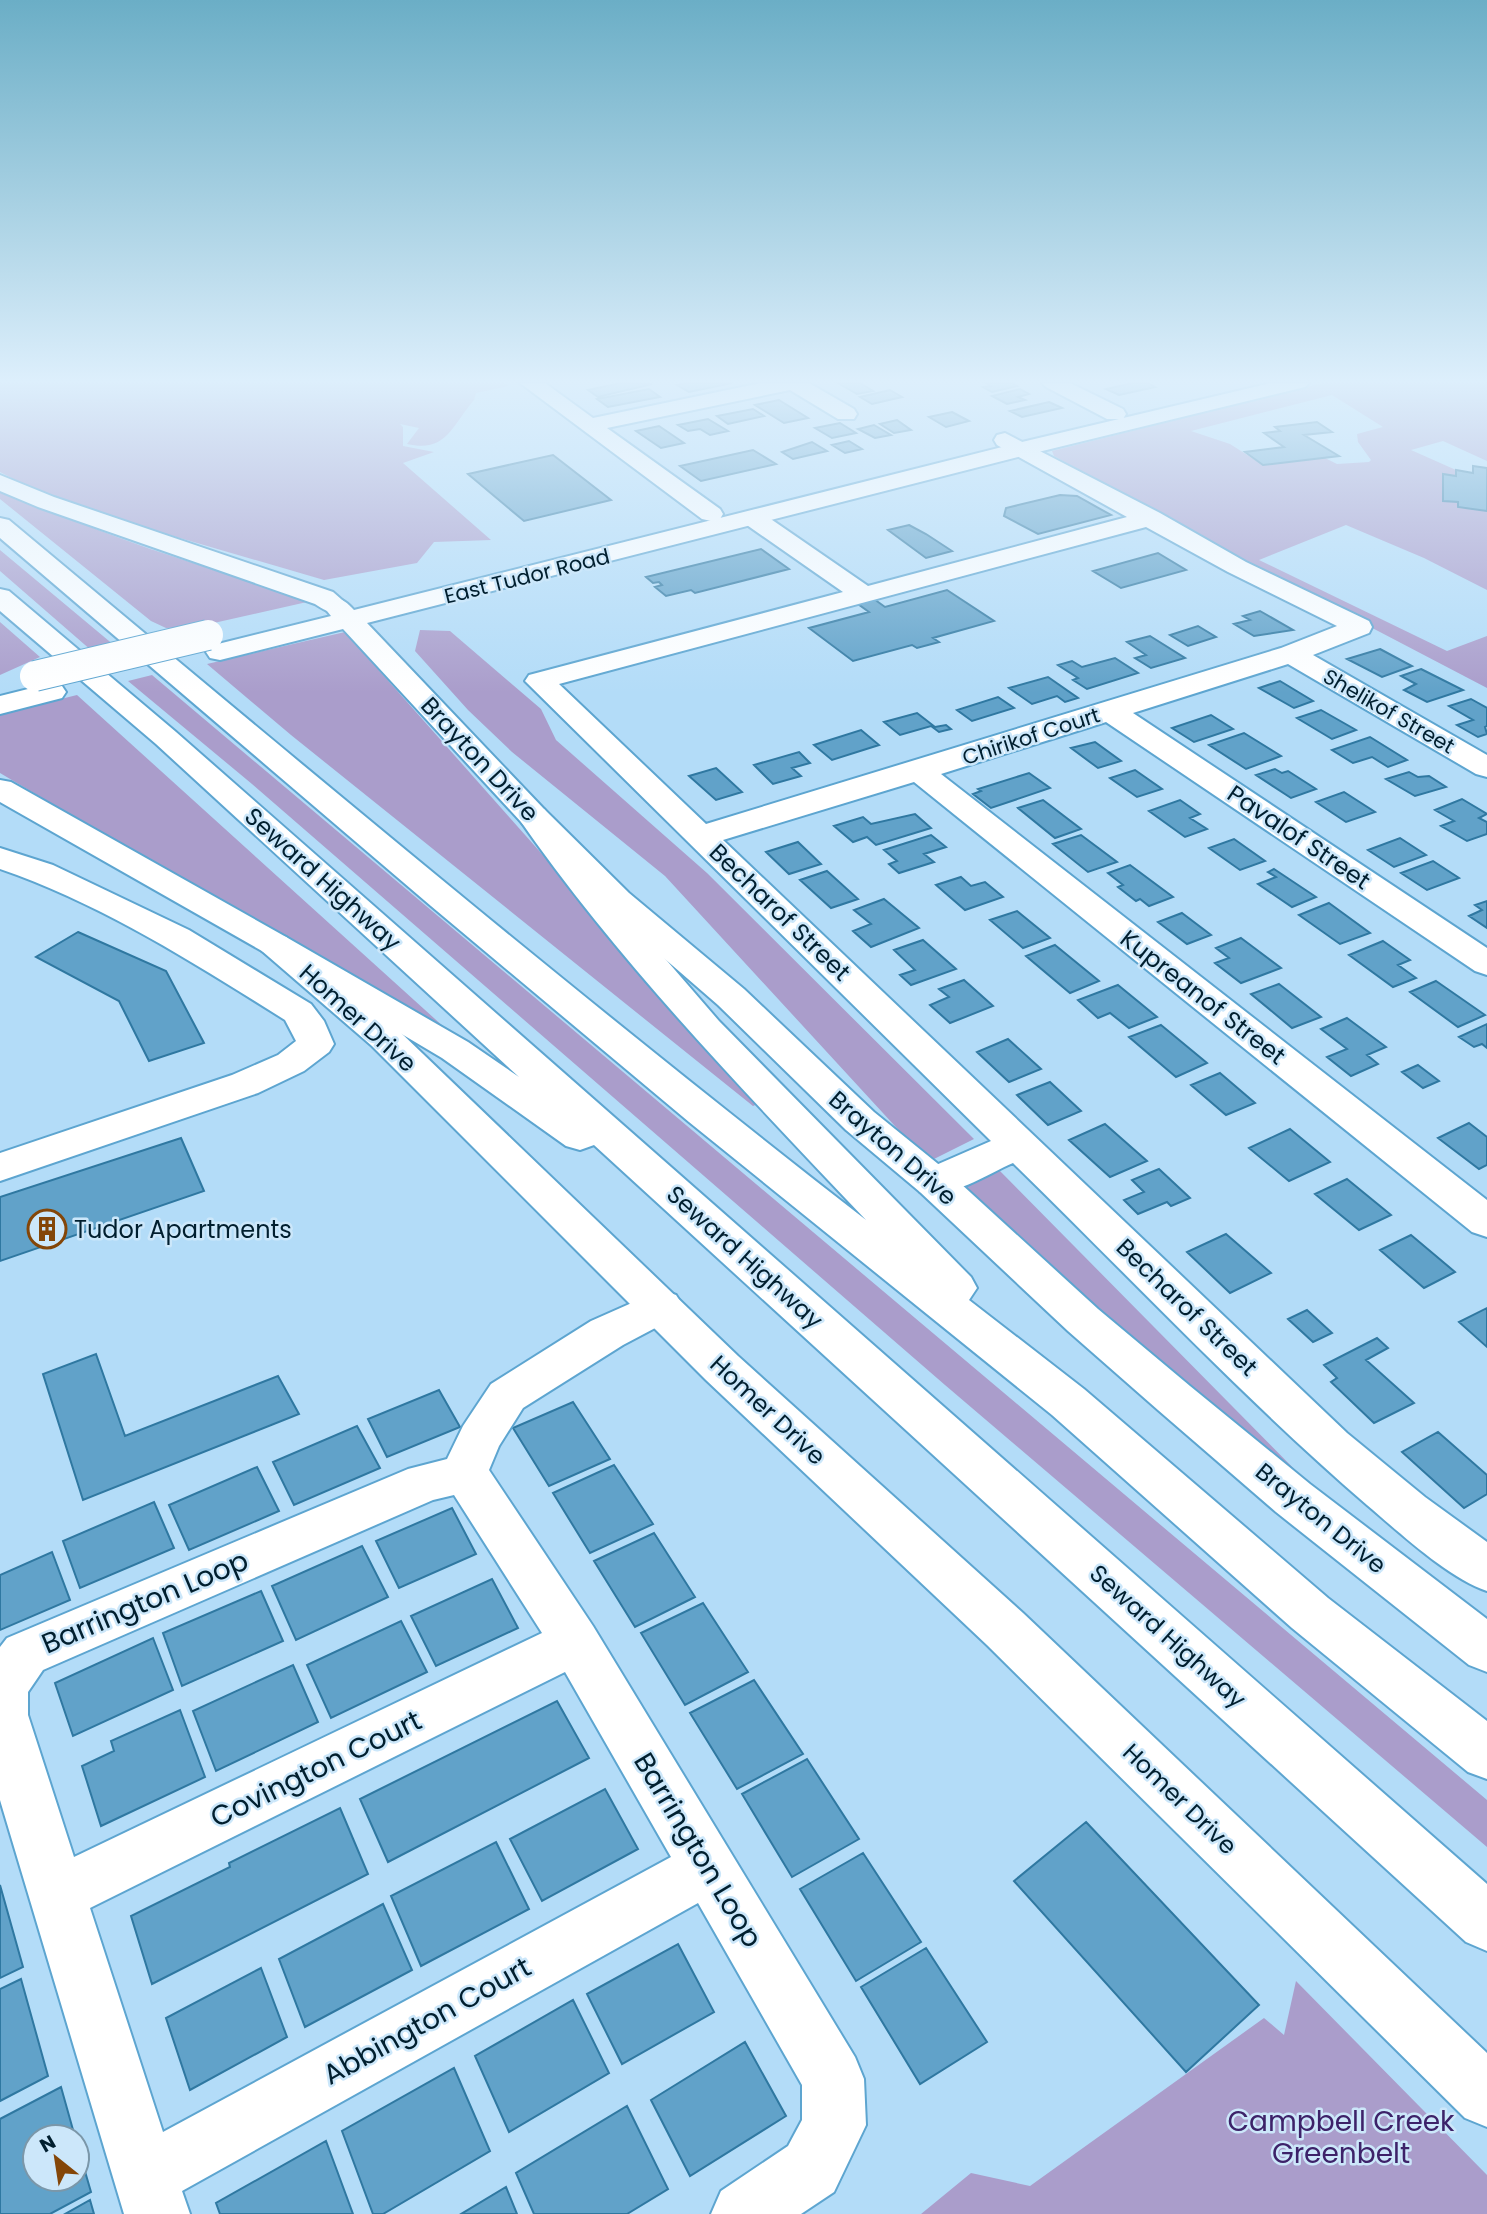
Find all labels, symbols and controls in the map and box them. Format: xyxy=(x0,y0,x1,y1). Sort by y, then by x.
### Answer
street label: East Tudor Road xyxy=(441,541,613,611)
street label: Shelikof Street xyxy=(1318,662,1460,760)
street label: Brayton Drive xyxy=(414,689,546,829)
street label: Chirikof Court xyxy=(958,700,1104,772)
street label: Pavalof Street xyxy=(1221,777,1377,897)
street label: Seward Highway xyxy=(238,800,409,958)
street label: Becharof Street xyxy=(702,836,858,988)
street label: Kupreanof Street xyxy=(1114,922,1292,1072)
street label: Homer Drive xyxy=(292,957,424,1079)
street label: Brayton Drive xyxy=(822,1083,964,1213)
street label: Seward Highway xyxy=(660,1178,831,1336)
building icon: Tudor Apartments xyxy=(26,1208,68,1250)
place label: Tudor Apartments xyxy=(74,1213,292,1246)
street label: Becharof Street xyxy=(1109,1231,1265,1383)
street label: Homer Drive xyxy=(703,1348,833,1472)
street label: Brayton Drive xyxy=(1249,1455,1393,1581)
street label: Barrington Loop xyxy=(36,1541,254,1663)
street label: Seward Highway xyxy=(1083,1557,1254,1715)
street label: Covington Court xyxy=(204,1701,428,1837)
street label: Homer Drive xyxy=(1116,1736,1244,1862)
street label: Barrington Loop xyxy=(624,1745,772,1955)
street label: Abbington Court xyxy=(316,1948,538,2094)
park label: Campbell Creek Greenbelt xyxy=(1227,2102,1455,2173)
north arrow xyxy=(21,2123,91,2193)
text: N xyxy=(35,2128,61,2159)

